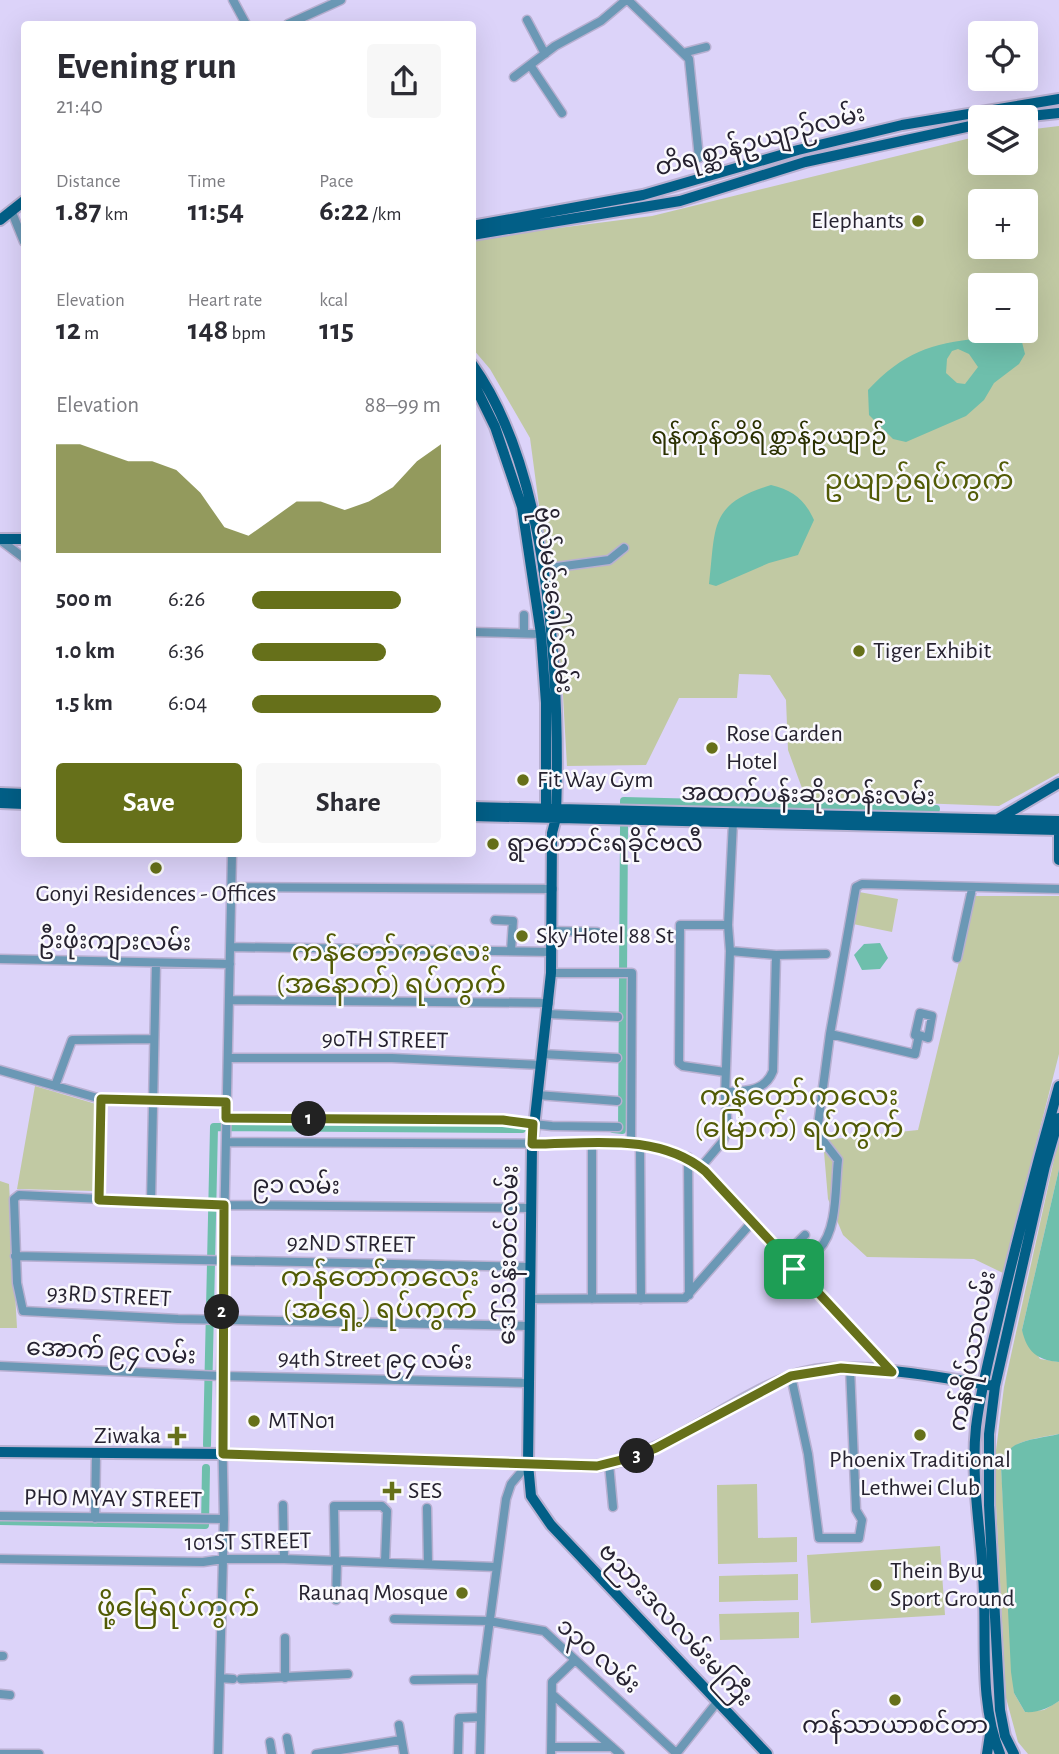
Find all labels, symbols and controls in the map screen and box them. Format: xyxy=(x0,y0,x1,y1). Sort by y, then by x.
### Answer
map controls xyxy=(968,21,1038,343)
button: locate xyxy=(968,21,1038,91)
button: share xyxy=(367,44,441,118)
text: Evening run xyxy=(56,48,237,86)
text: 21:40 xyxy=(56,95,103,118)
street label: တိရစ္ဆာန်ဥယျာဉ်လမ်း xyxy=(651,97,869,186)
button: layers xyxy=(968,105,1038,175)
text: Distance xyxy=(56,172,120,191)
text: Time xyxy=(188,172,226,191)
text: Pace xyxy=(319,172,354,191)
button: + xyxy=(968,189,1038,259)
text: 1.87 xyxy=(56,196,101,226)
text: 11:54 xyxy=(188,196,244,226)
text: 6:22 xyxy=(319,196,369,226)
text: km xyxy=(101,205,128,224)
text: /km xyxy=(369,205,401,224)
place label: Elephants xyxy=(811,209,904,233)
marker: Elephants xyxy=(910,213,926,229)
button: − xyxy=(968,273,1038,343)
text: Elevation xyxy=(56,291,125,310)
text: Heart rate xyxy=(188,291,262,310)
text: kcal xyxy=(319,291,348,310)
text: 12 xyxy=(56,315,81,345)
text: 148 xyxy=(188,315,228,345)
text: 115 xyxy=(319,315,354,345)
text: m xyxy=(81,324,99,343)
text: bpm xyxy=(228,324,266,343)
text: Elevation xyxy=(56,394,139,417)
text: 88–99 m xyxy=(364,394,441,417)
park label: ရန်ကုန်တိရိစ္ဆာန်ဥယျာဉ် xyxy=(651,420,887,455)
district label: ဥယျာဉ်ရပ်ကွက် xyxy=(824,461,1014,502)
street label: ဗိုလ်မင်းဂေါင်လမ်း xyxy=(524,505,581,695)
text: 500 m xyxy=(56,588,112,611)
text: 6:26 xyxy=(168,588,205,611)
place label: Tiger Exhibit xyxy=(873,639,991,663)
text: 1.0 km xyxy=(56,640,115,663)
text: 6:36 xyxy=(168,640,204,663)
marker: Tiger Exhibit xyxy=(851,643,867,659)
text: 1.5 km xyxy=(56,692,113,715)
text: 6:04 xyxy=(168,692,207,715)
place label: Rose Garden Hotel xyxy=(726,722,843,774)
marker: Rose Garden Hotel xyxy=(704,740,720,756)
button: Save xyxy=(56,763,242,843)
button: Share xyxy=(256,763,441,843)
place label: Fit Way Gym xyxy=(537,768,653,792)
marker: Fit Way Gym xyxy=(515,772,531,788)
street label: အထက်ပန်းဆိုးတန်းလမ်း xyxy=(681,776,935,815)
place label: ရွာဟောင်းရခိုင်ဗလီ xyxy=(507,827,703,862)
marker: ရွာဟောင်းရခိုင်ဗလီ xyxy=(485,836,501,852)
marker: Gonyi Residences - Offices xyxy=(148,860,164,876)
place label: Gonyi Residences - Offices xyxy=(36,882,276,906)
street label: ဦးဖိုးကျားလမ်း xyxy=(38,924,192,961)
place label: Sky Hotel 88 St xyxy=(536,924,674,948)
marker: Sky Hotel 88 St xyxy=(514,928,530,944)
district label: ကန်တော်ကလေး (အနောက်) ရပ်ကွက် xyxy=(276,933,506,1006)
street label: 90TH STREET xyxy=(321,1027,449,1053)
district label: ကန်တော်ကလေး (မြောက်) ရပ်ကွက် xyxy=(694,1077,904,1150)
pin: 1 xyxy=(292,1102,326,1136)
text: 1 xyxy=(305,1109,312,1128)
street label: ဒေါ်သိန်းတင်လမ်း xyxy=(490,1165,529,1345)
street label: ၉၁ လမ်း xyxy=(252,1168,340,1205)
street label: 92ND STREET xyxy=(286,1231,416,1257)
pin xyxy=(764,1239,824,1299)
icon: arrive xyxy=(775,1250,813,1288)
district label: ကန်တော်ကလေး (အရှေ့) ရပ်ကွက် xyxy=(281,1258,479,1331)
street label: ကန်ရိပ်သာလမ်း xyxy=(941,1268,1006,1434)
street label: 93RD STREET xyxy=(46,1281,172,1311)
pin: 2 xyxy=(204,1294,240,1330)
text: 2 xyxy=(217,1302,226,1321)
street label: အောက် ၉၄ လမ်း xyxy=(25,1331,197,1374)
street label: 94th Street ၉၄ လမ်း xyxy=(277,1341,473,1380)
place label: MTN01 xyxy=(268,1409,336,1433)
marker: MTN01 xyxy=(246,1413,262,1429)
place label: Ziwaka xyxy=(94,1424,161,1448)
marker: Ziwaka xyxy=(167,1426,187,1446)
marker: Phoenix Traditional Lethwei Club xyxy=(912,1427,928,1443)
pin: 3 xyxy=(620,1438,654,1474)
text: 3 xyxy=(632,1446,641,1465)
place label: Phoenix Traditional Lethwei Club xyxy=(829,1448,1011,1500)
place label: SES xyxy=(408,1479,442,1503)
marker: SES xyxy=(382,1481,402,1501)
street label: PHO MYAY STREET xyxy=(24,1485,203,1513)
street label: 101ST STREET xyxy=(184,1529,312,1555)
street label: ဗညားဒလလမ်းမကြီး xyxy=(589,1536,760,1715)
place label: Thein Byu Sport Ground xyxy=(890,1559,1015,1611)
marker: Thein Byu Sport Ground xyxy=(868,1577,884,1593)
place label: Raunaq Mosque xyxy=(298,1581,448,1605)
marker: Raunaq Mosque xyxy=(454,1585,470,1601)
district label: ဖို့မြေရပ်ကွက် xyxy=(97,1588,259,1629)
street label: ၁၃၀ လမ်း xyxy=(548,1610,647,1703)
marker: ကန်သာယာစင်တာ xyxy=(887,1692,903,1708)
place label: ကန်သာယာစင်တာ xyxy=(802,1709,988,1744)

